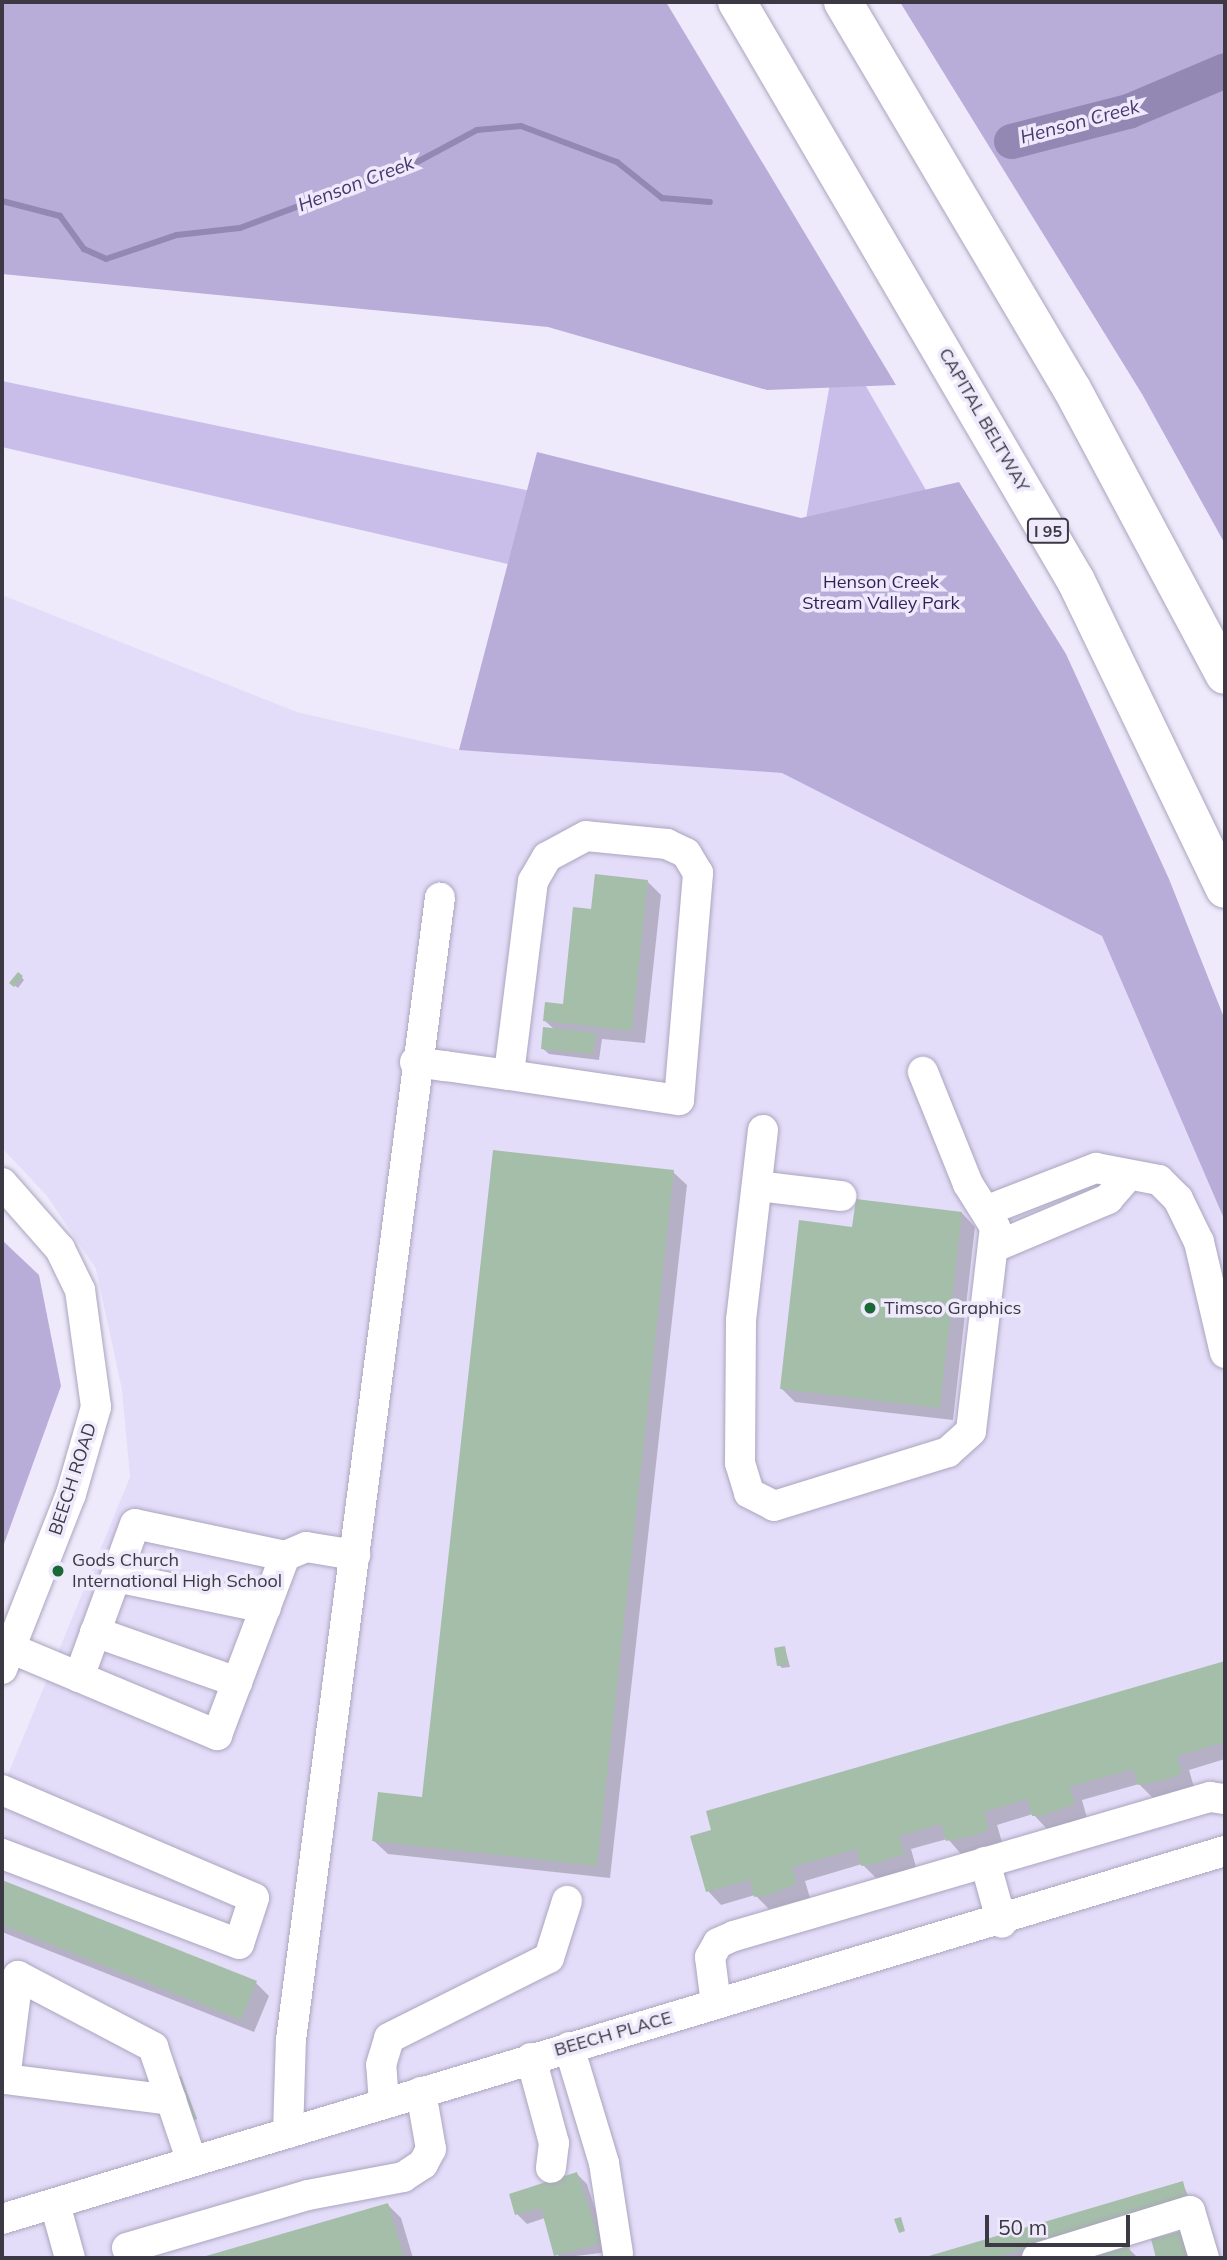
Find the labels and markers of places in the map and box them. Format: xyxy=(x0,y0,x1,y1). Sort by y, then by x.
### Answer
place label: Timsco Graphics xyxy=(884,1297,1021,1319)
marker: Timsco Graphics xyxy=(862,1300,878,1316)
place label: Gods Church International High School xyxy=(72,1550,282,1592)
marker: Gods Church International High School xyxy=(50,1563,66,1579)

